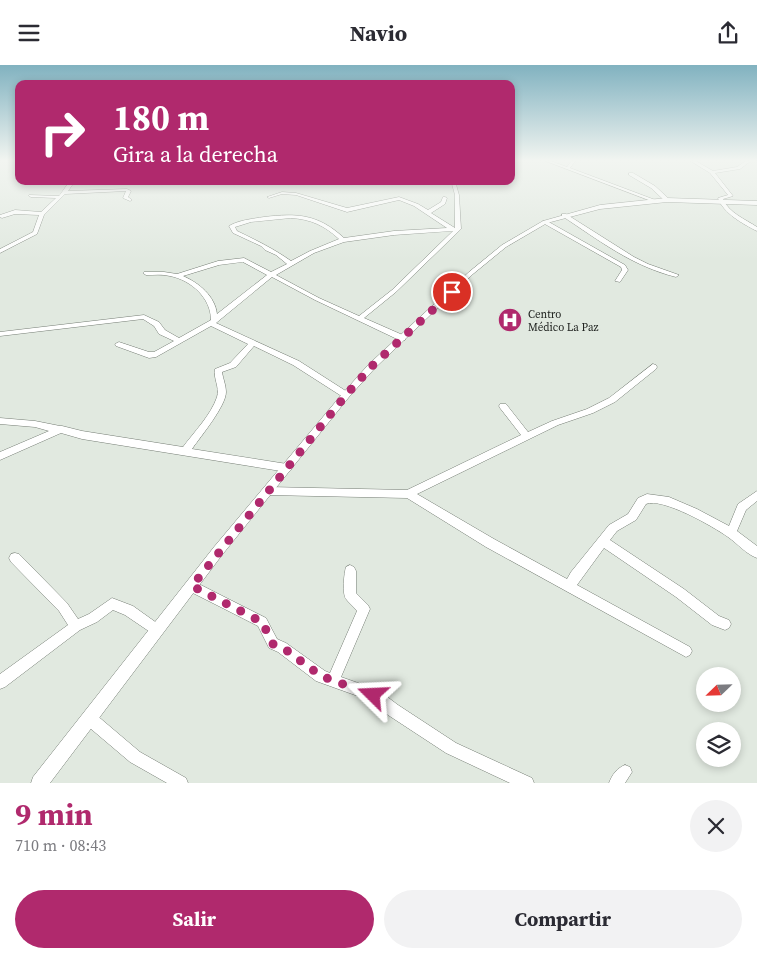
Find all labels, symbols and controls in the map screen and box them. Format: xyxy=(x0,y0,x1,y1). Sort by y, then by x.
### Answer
text: Navio xyxy=(350,18,407,48)
icon: menu xyxy=(15,19,43,47)
icon: share xyxy=(714,19,742,47)
text: 180 m xyxy=(113,94,209,142)
icon: right xyxy=(30,100,95,165)
text: Gira a la derecha xyxy=(113,139,278,169)
pin xyxy=(431,271,473,313)
icon: arrive xyxy=(438,278,466,306)
hospital icon: Centro Médico La Paz xyxy=(497,307,523,333)
place label: Centro Médico La Paz xyxy=(528,307,599,335)
north arrow xyxy=(696,667,741,713)
map controls xyxy=(696,667,741,767)
position arrow xyxy=(346,668,398,720)
button: layers xyxy=(696,722,741,767)
text: 9 min xyxy=(15,794,93,835)
button: close xyxy=(690,800,742,852)
text: 710 m · 08:43 xyxy=(15,834,106,856)
button: Salir xyxy=(15,890,374,948)
button: Compartir xyxy=(384,890,742,948)

